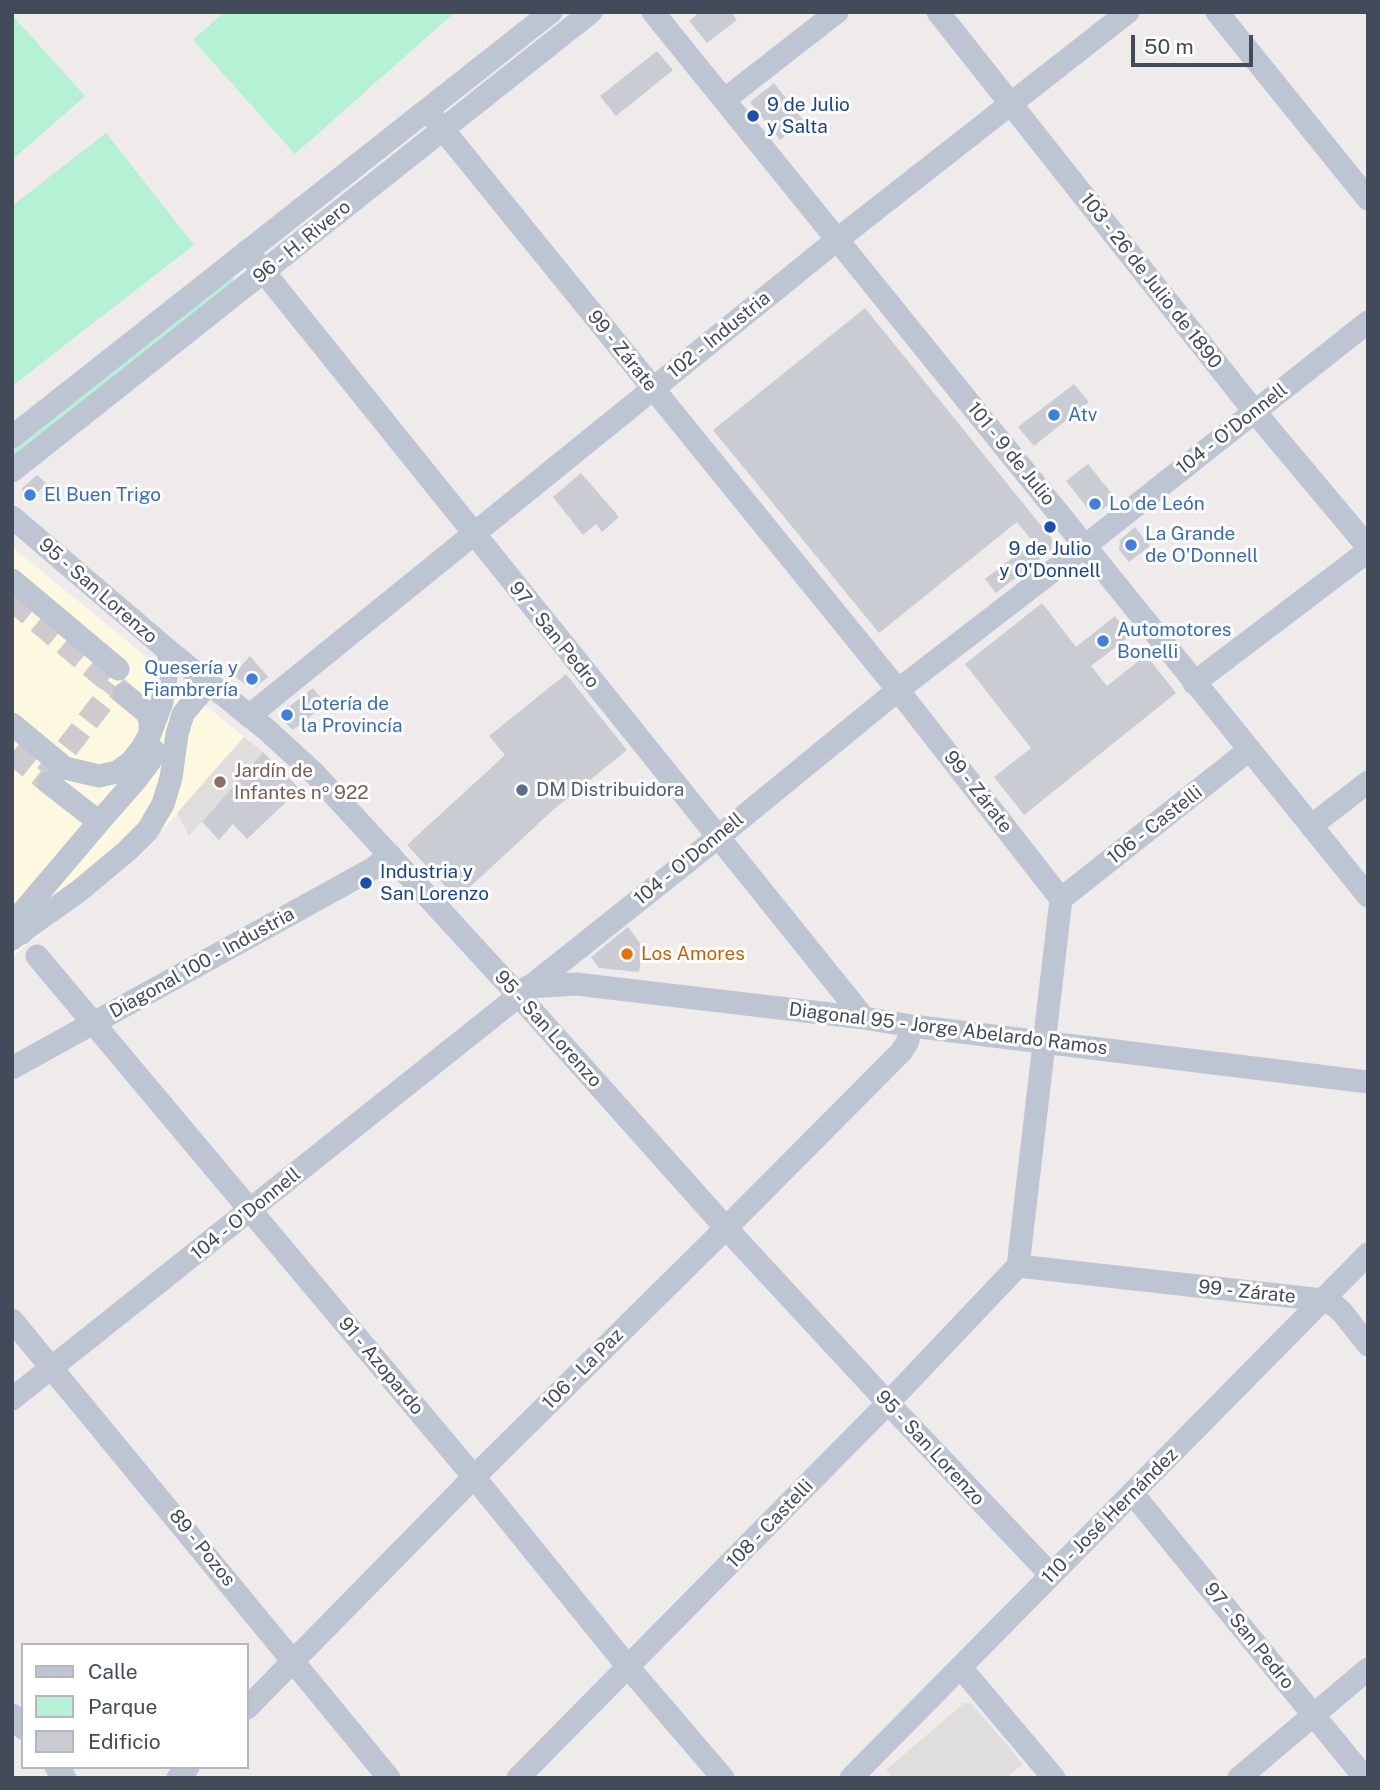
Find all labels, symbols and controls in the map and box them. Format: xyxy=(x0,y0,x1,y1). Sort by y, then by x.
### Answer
scale bar xyxy=(1135,21,1258,65)
text: 50 m xyxy=(1144,34,1194,59)
place label: 9 de Julio y Salta xyxy=(767,94,850,138)
marker: 9 de Julio y Salta xyxy=(745,108,761,124)
street label: 103 - 26 de Julio de 1890 xyxy=(1075,189,1227,373)
street label: 96 - H. Rivero xyxy=(249,196,355,288)
street label: 102 - Industria xyxy=(663,287,775,383)
street label: 99 - Zárate xyxy=(582,306,662,396)
street label: 104 - O'Donnell xyxy=(1172,379,1292,479)
street label: 101 - 9 de Julio xyxy=(962,398,1060,510)
place label: Atv xyxy=(1068,404,1097,426)
marker: Atv xyxy=(1046,407,1062,423)
place label: El Buen Trigo xyxy=(44,484,161,506)
marker: El Buen Trigo xyxy=(22,487,38,503)
place label: Lo de León xyxy=(1109,493,1205,515)
marker: Lo de León xyxy=(1087,496,1103,512)
marker: 9 de Julio y O'Donnell xyxy=(1042,519,1058,535)
place label: La Grande de O'Donnell xyxy=(1145,523,1258,567)
street label: 95 - San Lorenzo xyxy=(34,533,162,649)
marker: La Grande de O'Donnell xyxy=(1123,537,1139,553)
place label: 9 de Julio y O'Donnell xyxy=(999,538,1101,582)
street label: 97 - San Pedro xyxy=(504,577,604,693)
place label: Automotores Bonelli xyxy=(1117,619,1231,663)
marker: Automotores Bonelli xyxy=(1095,633,1111,649)
place label: Quesería y Fiambrería xyxy=(143,657,238,701)
marker: Quesería y Fiambrería xyxy=(244,671,260,687)
place label: Lotería de la Provincía xyxy=(301,693,402,737)
marker: Lotería de la Provincía xyxy=(279,707,295,723)
street label: 99 - Zárate xyxy=(939,746,1017,838)
place label: Jardín de Infantes nº 922 xyxy=(234,760,369,804)
marker: Jardín de Infantes nº 922 xyxy=(212,774,228,790)
place label: DM Distribuidora xyxy=(536,779,684,801)
street label: 106 - Castelli xyxy=(1103,781,1207,869)
marker: DM Distribuidora xyxy=(514,782,530,798)
street label: 104 - O'Donnell xyxy=(630,808,748,910)
place label: Industria y San Lorenzo xyxy=(380,861,489,905)
marker: Industria y San Lorenzo xyxy=(358,875,374,891)
street label: Diagonal 100 - Industria xyxy=(106,903,298,1023)
place label: Los Amores xyxy=(641,943,745,965)
marker: Los Amores xyxy=(619,946,635,962)
street label: 95 - San Lorenzo xyxy=(490,966,606,1092)
street label: Diagonal 95 - Jorge Abelardo Ramos xyxy=(787,998,1109,1060)
street label: 104 - O'Donnell xyxy=(187,1163,305,1265)
street label: 99 - Zárate xyxy=(1197,1276,1297,1308)
street label: 91 - Azopardo xyxy=(334,1313,428,1419)
street label: 106 - La Paz xyxy=(538,1324,628,1414)
street label: 95 - San Lorenzo xyxy=(871,1386,989,1510)
street label: 110 - José Hernández xyxy=(1037,1443,1183,1589)
street label: 108 - Castelli xyxy=(722,1475,818,1573)
street label: 89 - Pozos xyxy=(164,1505,240,1591)
street label: 97 - San Pedro xyxy=(1199,1578,1299,1694)
legend xyxy=(21,1643,248,1769)
text: Calle xyxy=(88,1659,138,1684)
text: Parque xyxy=(88,1694,157,1719)
text: Edificio xyxy=(88,1729,161,1754)

